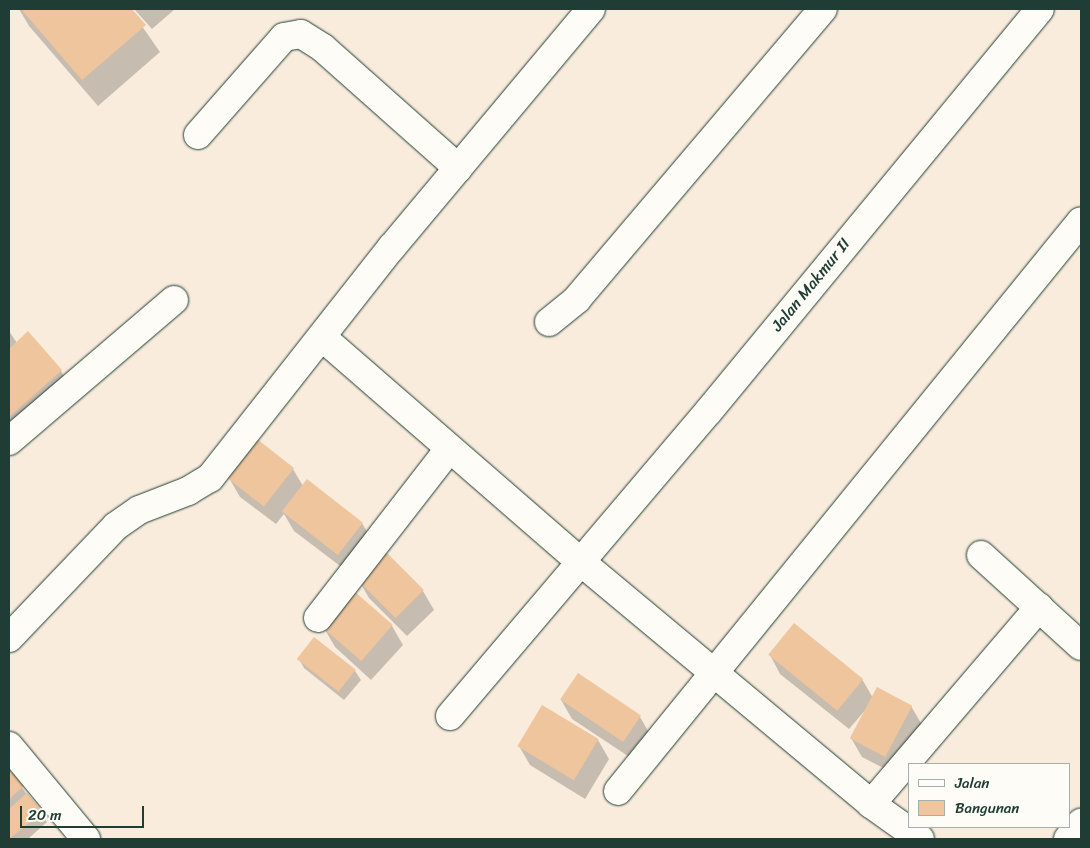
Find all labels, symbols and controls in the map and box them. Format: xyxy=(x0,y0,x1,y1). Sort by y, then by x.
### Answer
street label: Jalan Makmur II xyxy=(768,235,854,335)
legend xyxy=(908,763,1070,828)
text: Jalan xyxy=(955,770,989,796)
text: Bangunan xyxy=(955,795,1019,821)
scale bar xyxy=(22,796,146,828)
text: 20 m xyxy=(28,802,62,828)

